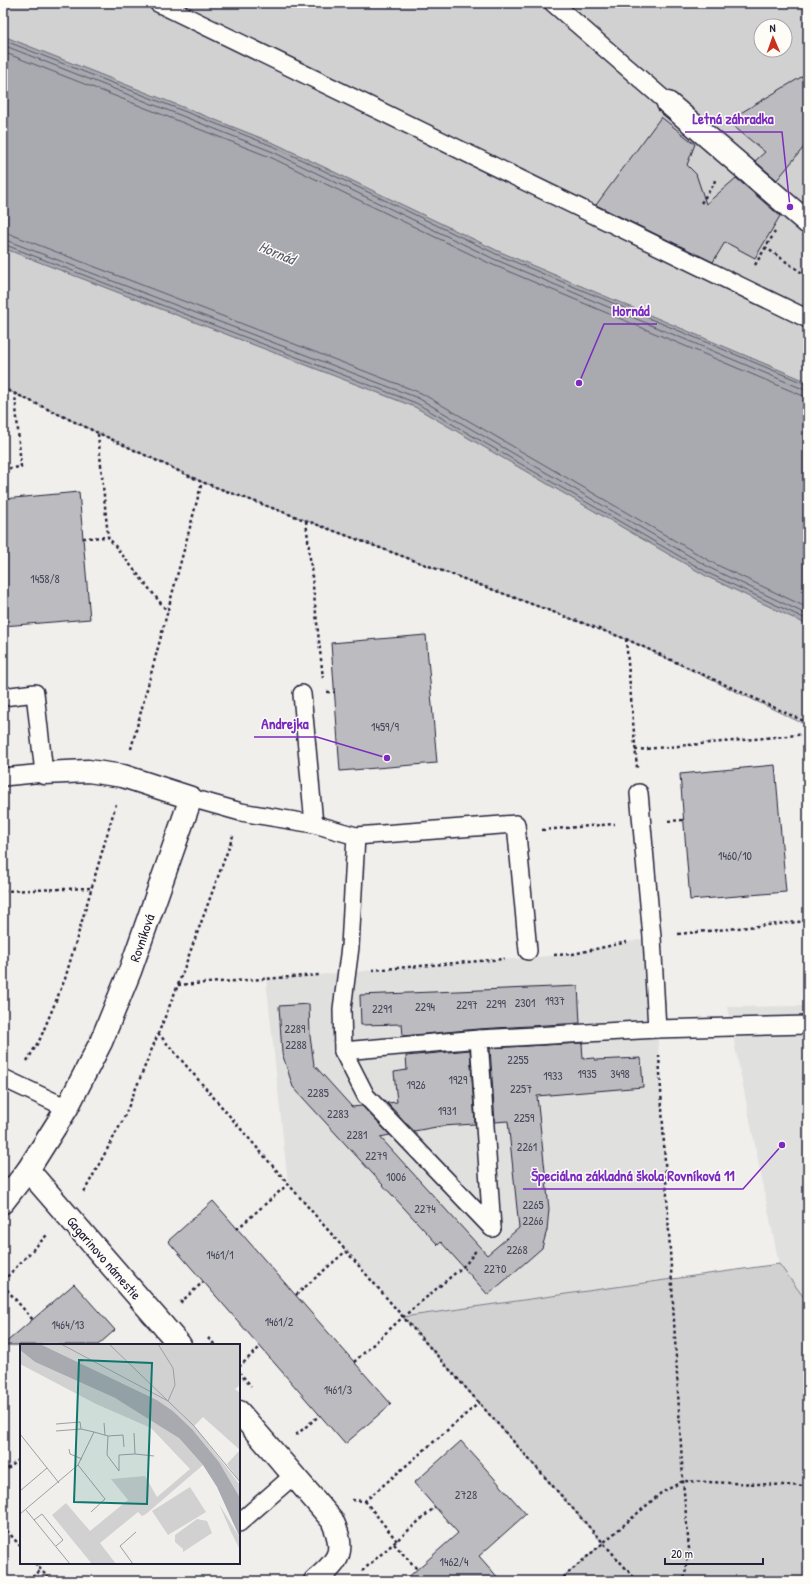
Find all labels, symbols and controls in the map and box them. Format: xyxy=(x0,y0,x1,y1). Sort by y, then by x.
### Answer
north arrow xyxy=(753,18,793,58)
text: N xyxy=(769,21,776,35)
callout: Letná záhradka xyxy=(685,105,782,132)
text: Letná záhradka xyxy=(692,108,774,129)
water label: Hornád xyxy=(256,236,300,270)
callout: Hornád xyxy=(604,297,657,324)
text: Hornád xyxy=(612,300,650,321)
house number: 1458/8 xyxy=(30,570,60,587)
callout: Andrejka xyxy=(254,710,317,737)
text: Andrejka xyxy=(261,713,309,734)
house number: 1459/9 xyxy=(371,718,399,735)
house number: 1460/10 xyxy=(718,847,752,864)
street label: Rovníková xyxy=(124,911,159,964)
house number: 1937 xyxy=(545,992,565,1009)
house number: 2301 xyxy=(515,994,535,1011)
house number: 2299 xyxy=(486,995,507,1012)
house number: 2297 xyxy=(456,996,478,1013)
house number: 2294 xyxy=(415,998,436,1015)
house number: 2291 xyxy=(372,1000,392,1017)
house number: 2289 xyxy=(285,1020,306,1037)
house number: 2288 xyxy=(285,1036,307,1053)
house number: 2255 xyxy=(507,1051,529,1068)
house number: 1935 xyxy=(577,1065,597,1082)
house number: 3498 xyxy=(610,1065,630,1082)
house number: 1933 xyxy=(543,1067,563,1084)
house number: 1929 xyxy=(449,1071,468,1088)
house number: 1926 xyxy=(406,1076,426,1093)
house number: 2257 xyxy=(510,1080,532,1097)
house number: 2285 xyxy=(307,1084,329,1101)
house number: 1931 xyxy=(438,1102,456,1119)
house number: 2283 xyxy=(327,1105,349,1122)
house number: 2259 xyxy=(514,1109,535,1126)
house number: 2281 xyxy=(347,1126,367,1143)
house number: 2261 xyxy=(517,1138,537,1155)
house number: 2279 xyxy=(365,1147,387,1164)
callout: Špeciálna základná škola Rovníková 11 xyxy=(523,1162,743,1189)
text: Špeciálna základná škola Rovníková 11 xyxy=(531,1165,735,1187)
house number: 1006 xyxy=(386,1168,406,1185)
house number: 2265 xyxy=(522,1196,544,1213)
house number: 2274 xyxy=(414,1200,436,1217)
street label: Gagarinovo námestie xyxy=(62,1212,146,1304)
house number: 2266 xyxy=(523,1212,544,1229)
house number: 2268 xyxy=(506,1241,528,1258)
house number: 1461/1 xyxy=(206,1246,234,1263)
house number: 2270 xyxy=(484,1260,506,1277)
house number: 1461/2 xyxy=(265,1313,294,1330)
house number: 1464/13 xyxy=(52,1316,84,1333)
inset map xyxy=(20,1344,240,1564)
house number: 1461/3 xyxy=(324,1381,352,1398)
house number: 2728 xyxy=(455,1486,477,1503)
scale bar xyxy=(665,1540,763,1566)
text: 20 m xyxy=(671,1545,693,1562)
house number: 1462/4 xyxy=(440,1553,469,1570)

